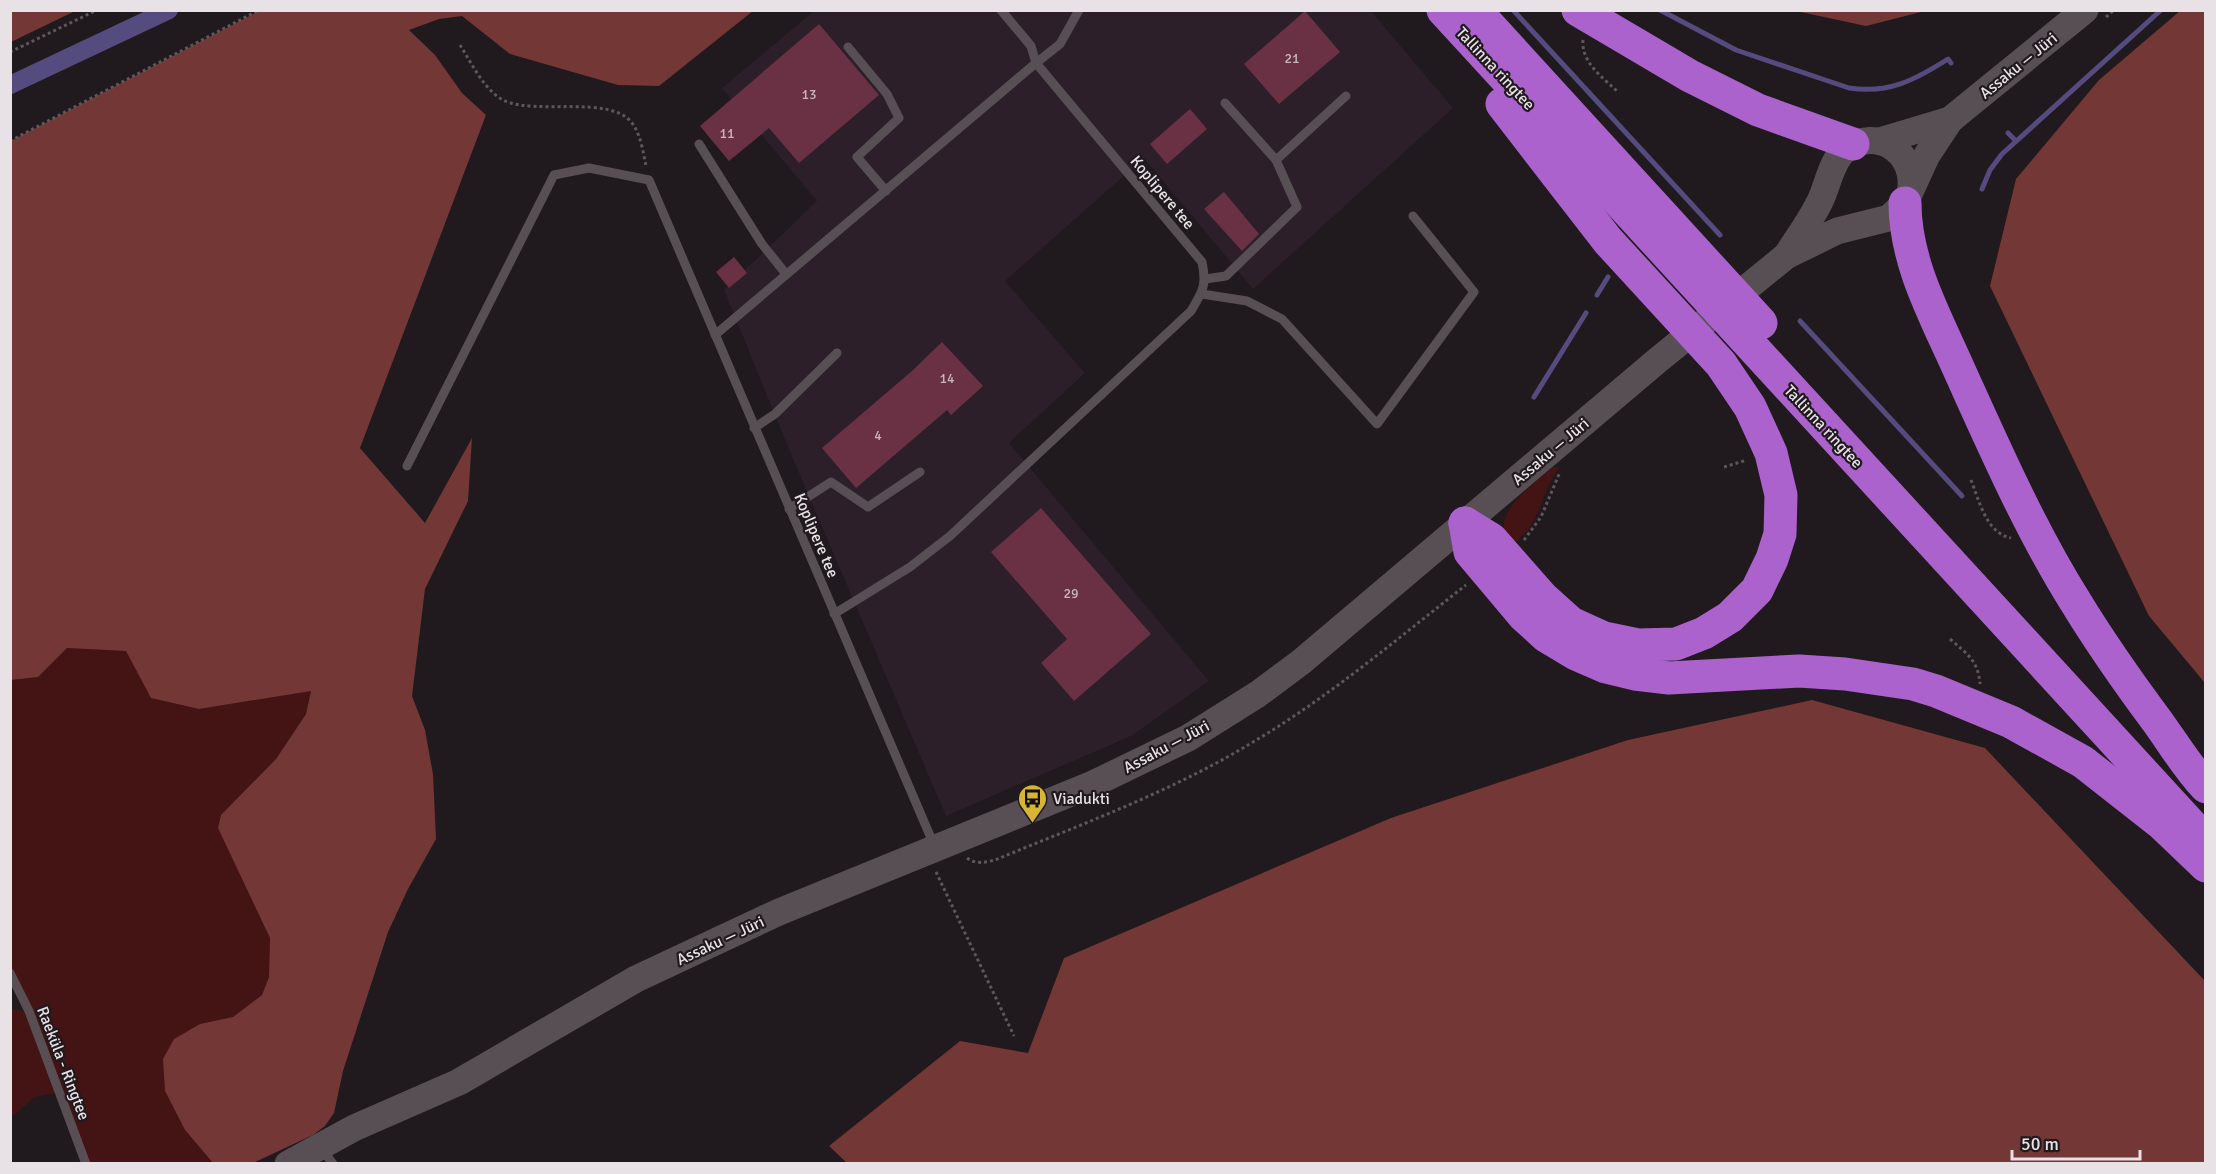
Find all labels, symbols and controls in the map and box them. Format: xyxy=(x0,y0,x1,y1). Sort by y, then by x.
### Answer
street label: Tallinna ringtee xyxy=(1452,23,1539,114)
street label: Assaku — Jüri xyxy=(1976,28,2062,103)
house number: 21 xyxy=(1284,50,1300,67)
house number: 13 xyxy=(801,86,817,103)
house number: 11 xyxy=(719,125,735,142)
street label: Koplipere tee xyxy=(1126,152,1199,234)
house number: 14 xyxy=(939,370,955,387)
street label: Tallinna ringtee xyxy=(1780,381,1867,472)
street label: Assaku — Jüri xyxy=(1508,414,1593,490)
house number: 4 xyxy=(874,427,882,444)
street label: Koplipere tee xyxy=(789,490,843,581)
house number: 29 xyxy=(1063,585,1079,602)
street label: Assaku — Jüri xyxy=(1120,716,1213,778)
bus stop icon: Viadukti xyxy=(1016,782,1048,824)
place label: Viadukti xyxy=(1053,789,1110,809)
street label: Assaku — Jüri xyxy=(673,912,767,970)
street label: Raeküla - Ringtee xyxy=(32,1004,94,1123)
scale bar xyxy=(2012,1123,2140,1161)
text: 50 m xyxy=(2021,1133,2059,1155)

